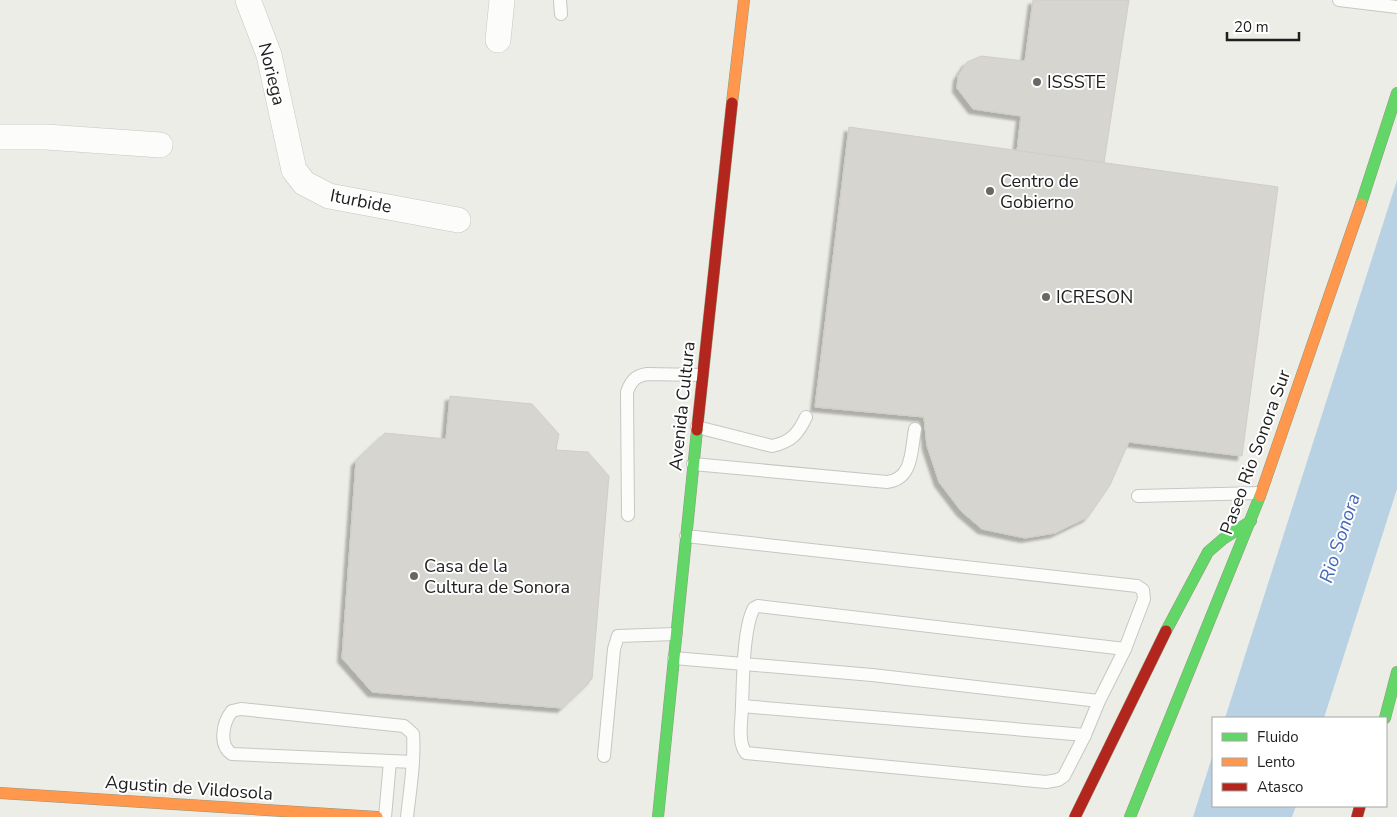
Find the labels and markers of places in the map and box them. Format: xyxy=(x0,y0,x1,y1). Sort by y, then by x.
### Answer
place label: ISSSTE xyxy=(1047,70,1106,94)
marker: ISSSTE xyxy=(1031,76,1043,88)
place label: Centro de Gobierno xyxy=(1000,169,1079,214)
marker: Centro de Gobierno xyxy=(984,185,996,197)
place label: ICRESON xyxy=(1056,285,1133,309)
marker: ICRESON xyxy=(1040,291,1052,303)
place label: Casa de la Cultura de Sonora xyxy=(424,554,570,599)
marker: Casa de la Cultura de Sonora xyxy=(408,570,420,582)

